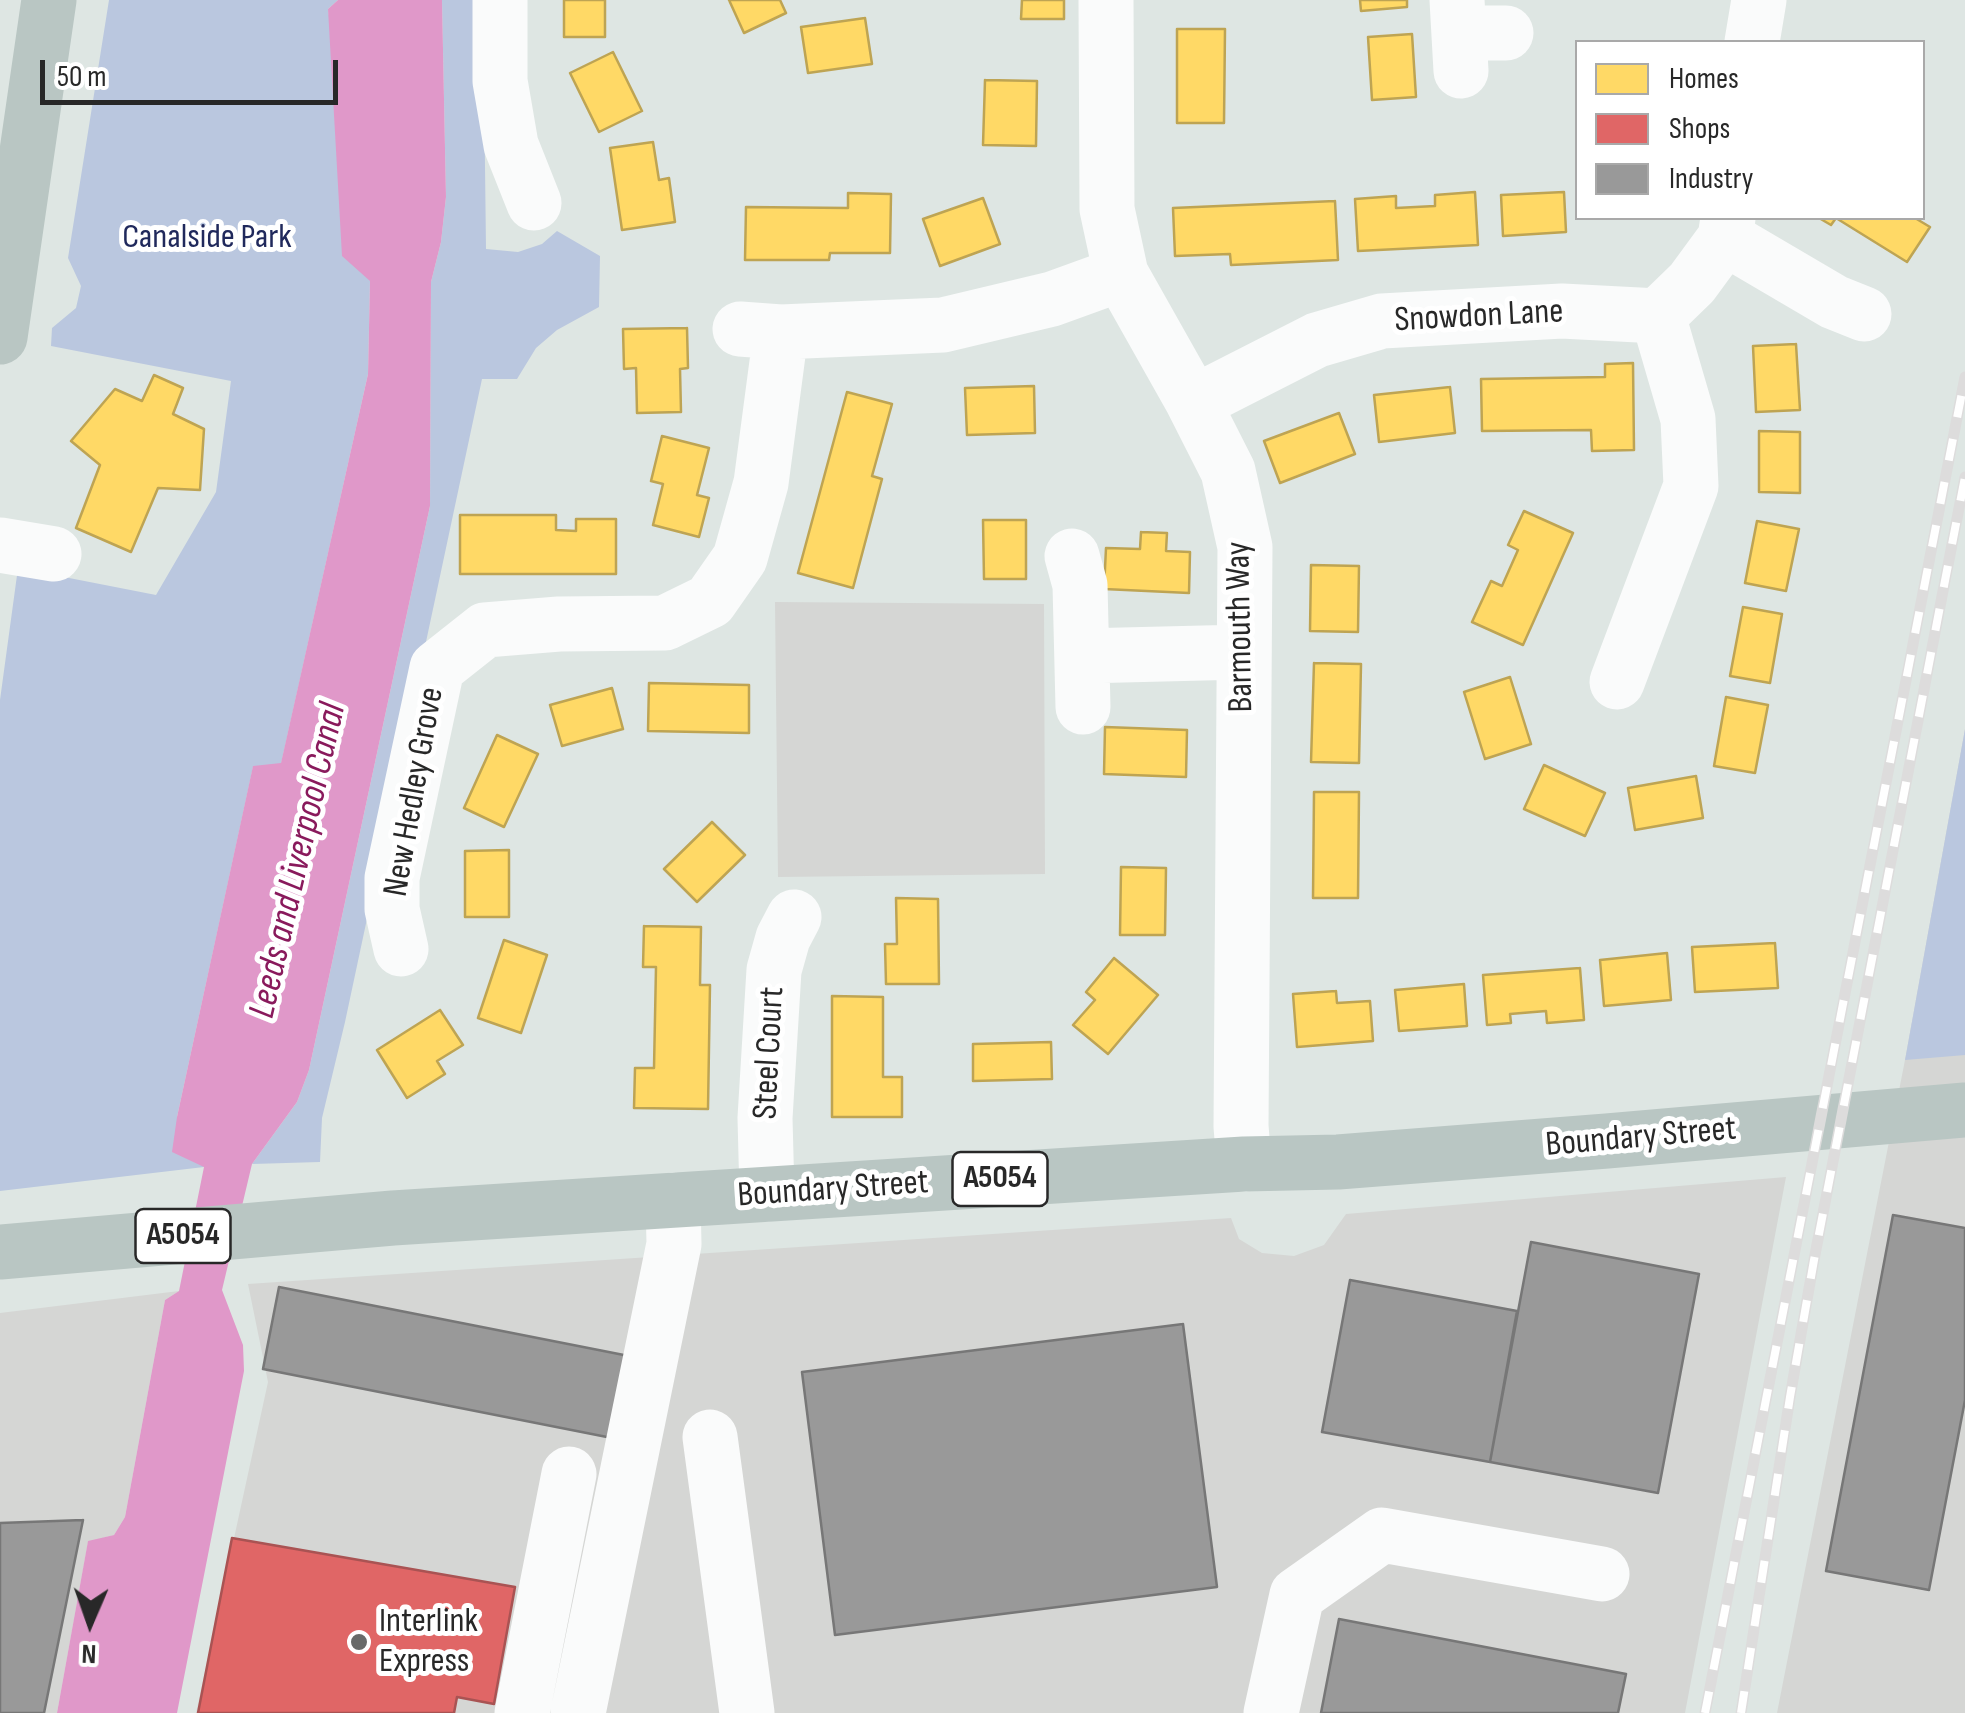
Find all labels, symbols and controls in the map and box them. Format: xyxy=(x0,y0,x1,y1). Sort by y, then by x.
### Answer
scale bar xyxy=(45,40,342,102)
legend xyxy=(1575,40,1925,220)
text: 50 m xyxy=(57,59,106,95)
text: Homes xyxy=(1669,61,1739,97)
text: Shops xyxy=(1669,111,1730,147)
text: Industry xyxy=(1669,161,1753,197)
park label: Canalside Park xyxy=(122,217,292,259)
street label: Snowdon Lane xyxy=(1394,292,1564,342)
street label: Barmouth Way xyxy=(1219,541,1263,713)
street label: New Hedley Grove xyxy=(376,684,454,900)
water label: Leeds and Liverpool Canal xyxy=(241,699,357,1023)
street label: Steel Court xyxy=(746,986,794,1120)
street label: Boundary Street xyxy=(1544,1109,1738,1167)
road number: A5054 xyxy=(952,1152,1048,1206)
street label: Boundary Street xyxy=(736,1162,930,1218)
road number: A5054 xyxy=(136,1209,230,1263)
north arrow xyxy=(40,1573,140,1673)
place label: Interlink Express xyxy=(379,1601,478,1683)
marker: Interlink Express xyxy=(348,1631,370,1653)
text: N xyxy=(81,1637,97,1670)

